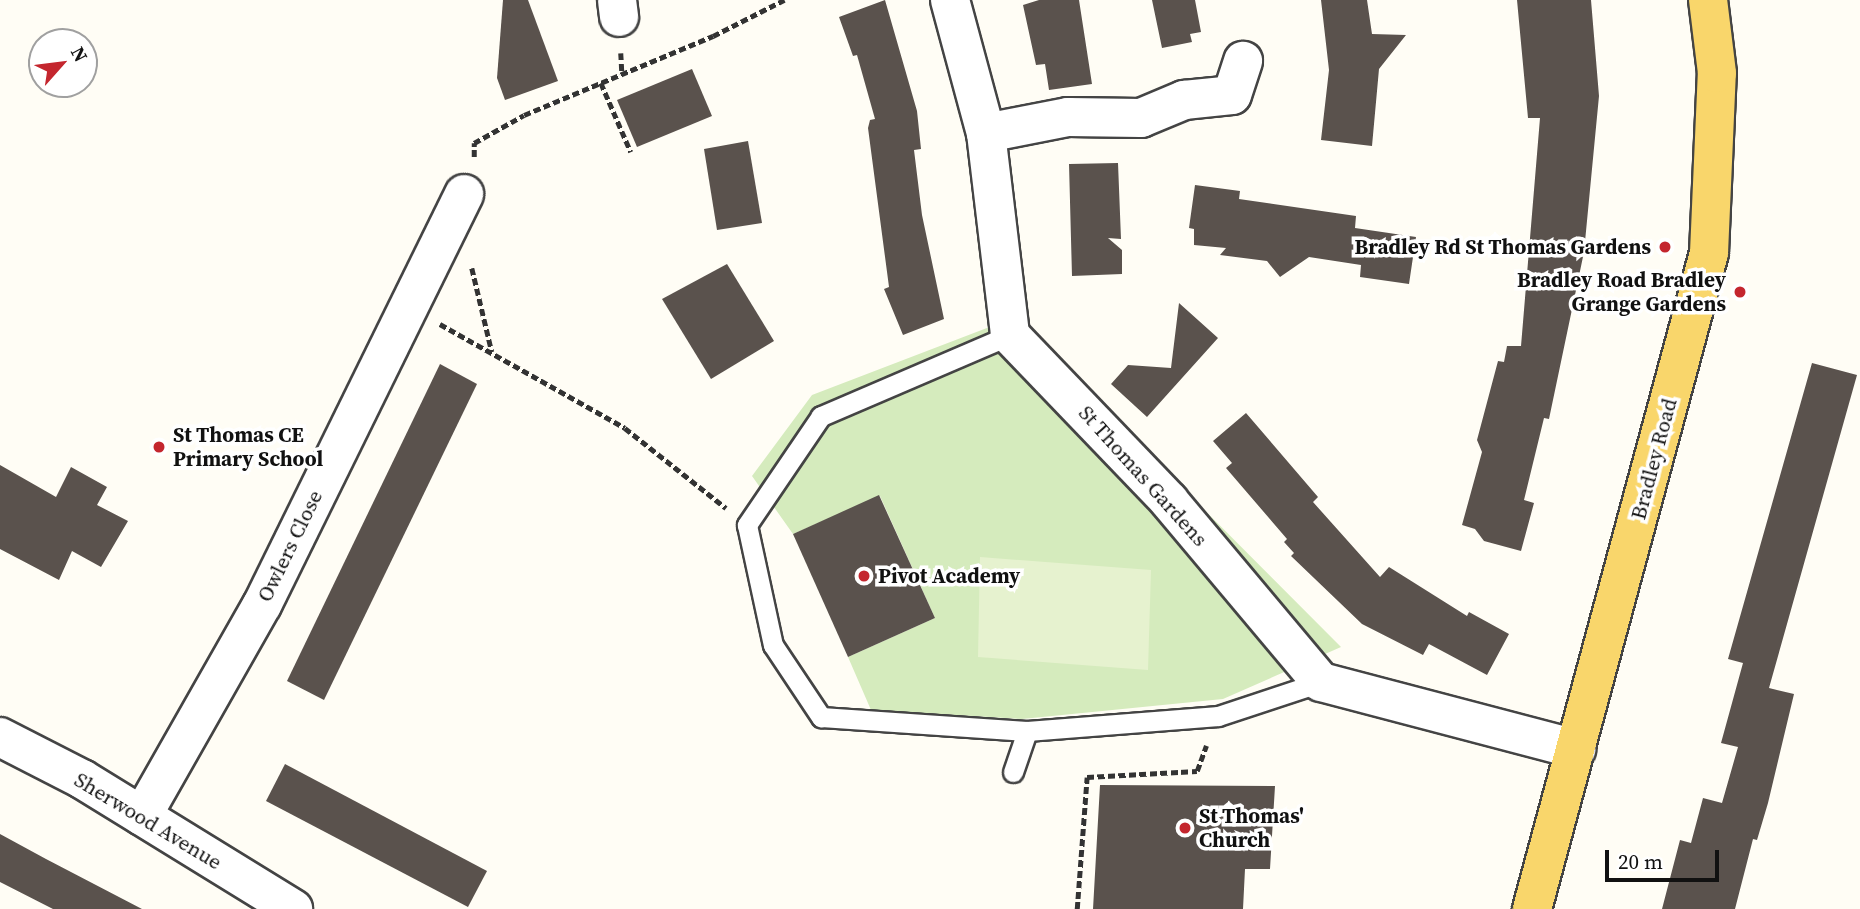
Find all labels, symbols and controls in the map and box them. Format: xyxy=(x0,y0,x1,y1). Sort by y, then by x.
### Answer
north arrow xyxy=(28,28,98,98)
text: N xyxy=(65,42,95,66)
place label: Bradley Rd St Thomas Gardens xyxy=(1354,234,1651,260)
marker: Bradley Rd St Thomas Gardens xyxy=(1657,239,1673,255)
place label: Bradley Road Bradley Grange Gardens xyxy=(1517,267,1726,317)
marker: Bradley Road Bradley Grange Gardens xyxy=(1732,284,1748,300)
street label: Bradley Road xyxy=(1626,396,1682,522)
street label: St Thomas Gardens xyxy=(1073,400,1213,552)
place label: St Thomas CE Primary School xyxy=(173,422,323,472)
marker: St Thomas CE Primary School xyxy=(151,439,167,455)
street label: Owlers Close xyxy=(252,486,328,606)
place label: Pivot Academy xyxy=(878,563,1020,589)
marker: Pivot Academy xyxy=(856,568,872,584)
street label: Sherwood Avenue xyxy=(70,767,226,875)
place label: St Thomas' Church xyxy=(1199,803,1304,853)
marker: St Thomas' Church xyxy=(1177,820,1193,836)
scale bar xyxy=(1608,836,1722,880)
text: 20 m xyxy=(1618,847,1663,876)

